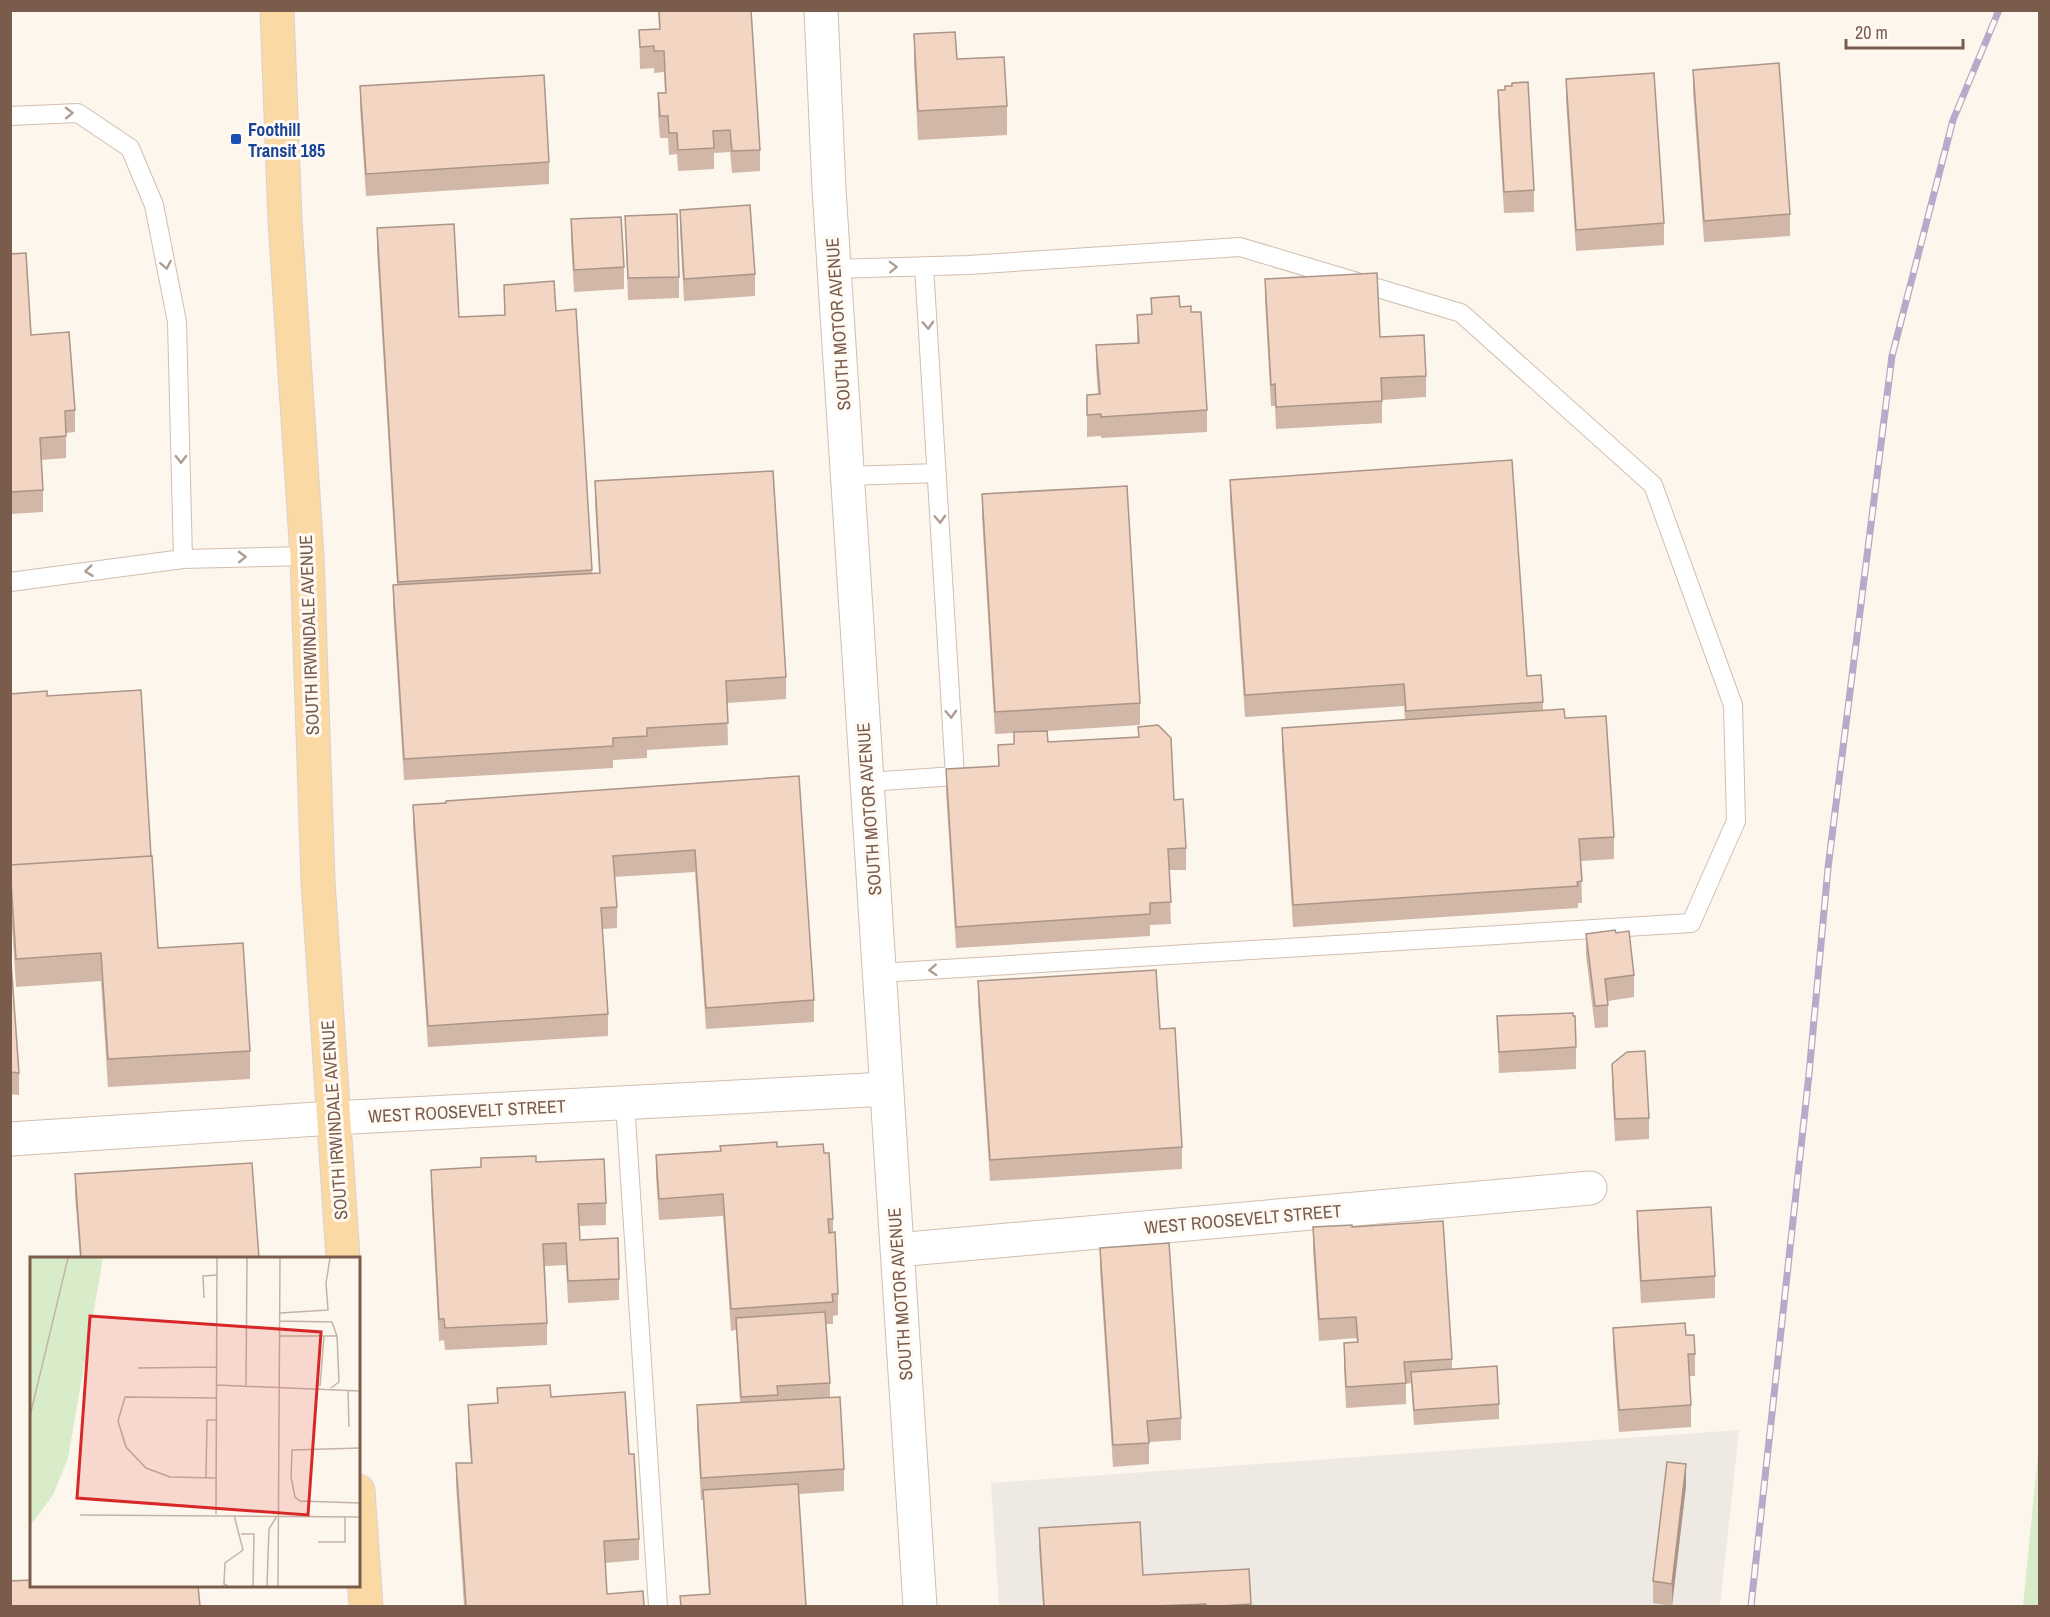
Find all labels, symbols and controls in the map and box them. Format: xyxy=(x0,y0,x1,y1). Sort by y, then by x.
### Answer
scale bar xyxy=(1846,12,1963,50)
text: 20 m xyxy=(1855,20,1888,45)
one-way arrow xyxy=(64,107,73,119)
place label: Foothill Transit 185 xyxy=(248,117,325,163)
marker: Foothill Transit 185 xyxy=(229,132,243,146)
street label: SOUTH MOTOR AVENUE xyxy=(819,237,857,411)
one-way arrow xyxy=(159,260,172,270)
one-way arrow xyxy=(888,261,897,273)
one-way arrow xyxy=(921,320,934,329)
one-way arrow xyxy=(174,454,187,463)
one-way arrow xyxy=(933,515,946,524)
street label: SOUTH IRWINDALE AVENUE xyxy=(293,534,325,736)
one-way arrow xyxy=(237,551,246,564)
one-way arrow xyxy=(85,565,94,577)
one-way arrow xyxy=(945,710,958,719)
street label: SOUTH MOTOR AVENUE xyxy=(850,722,888,896)
one-way arrow xyxy=(929,964,938,977)
street label: SOUTH IRWINDALE AVENUE xyxy=(315,1019,353,1221)
street label: WEST ROOSEVELT STREET xyxy=(368,1093,566,1129)
street label: WEST ROOSEVELT STREET xyxy=(1143,1198,1343,1240)
street label: SOUTH MOTOR AVENUE xyxy=(881,1207,919,1381)
inset map xyxy=(30,1257,360,1587)

